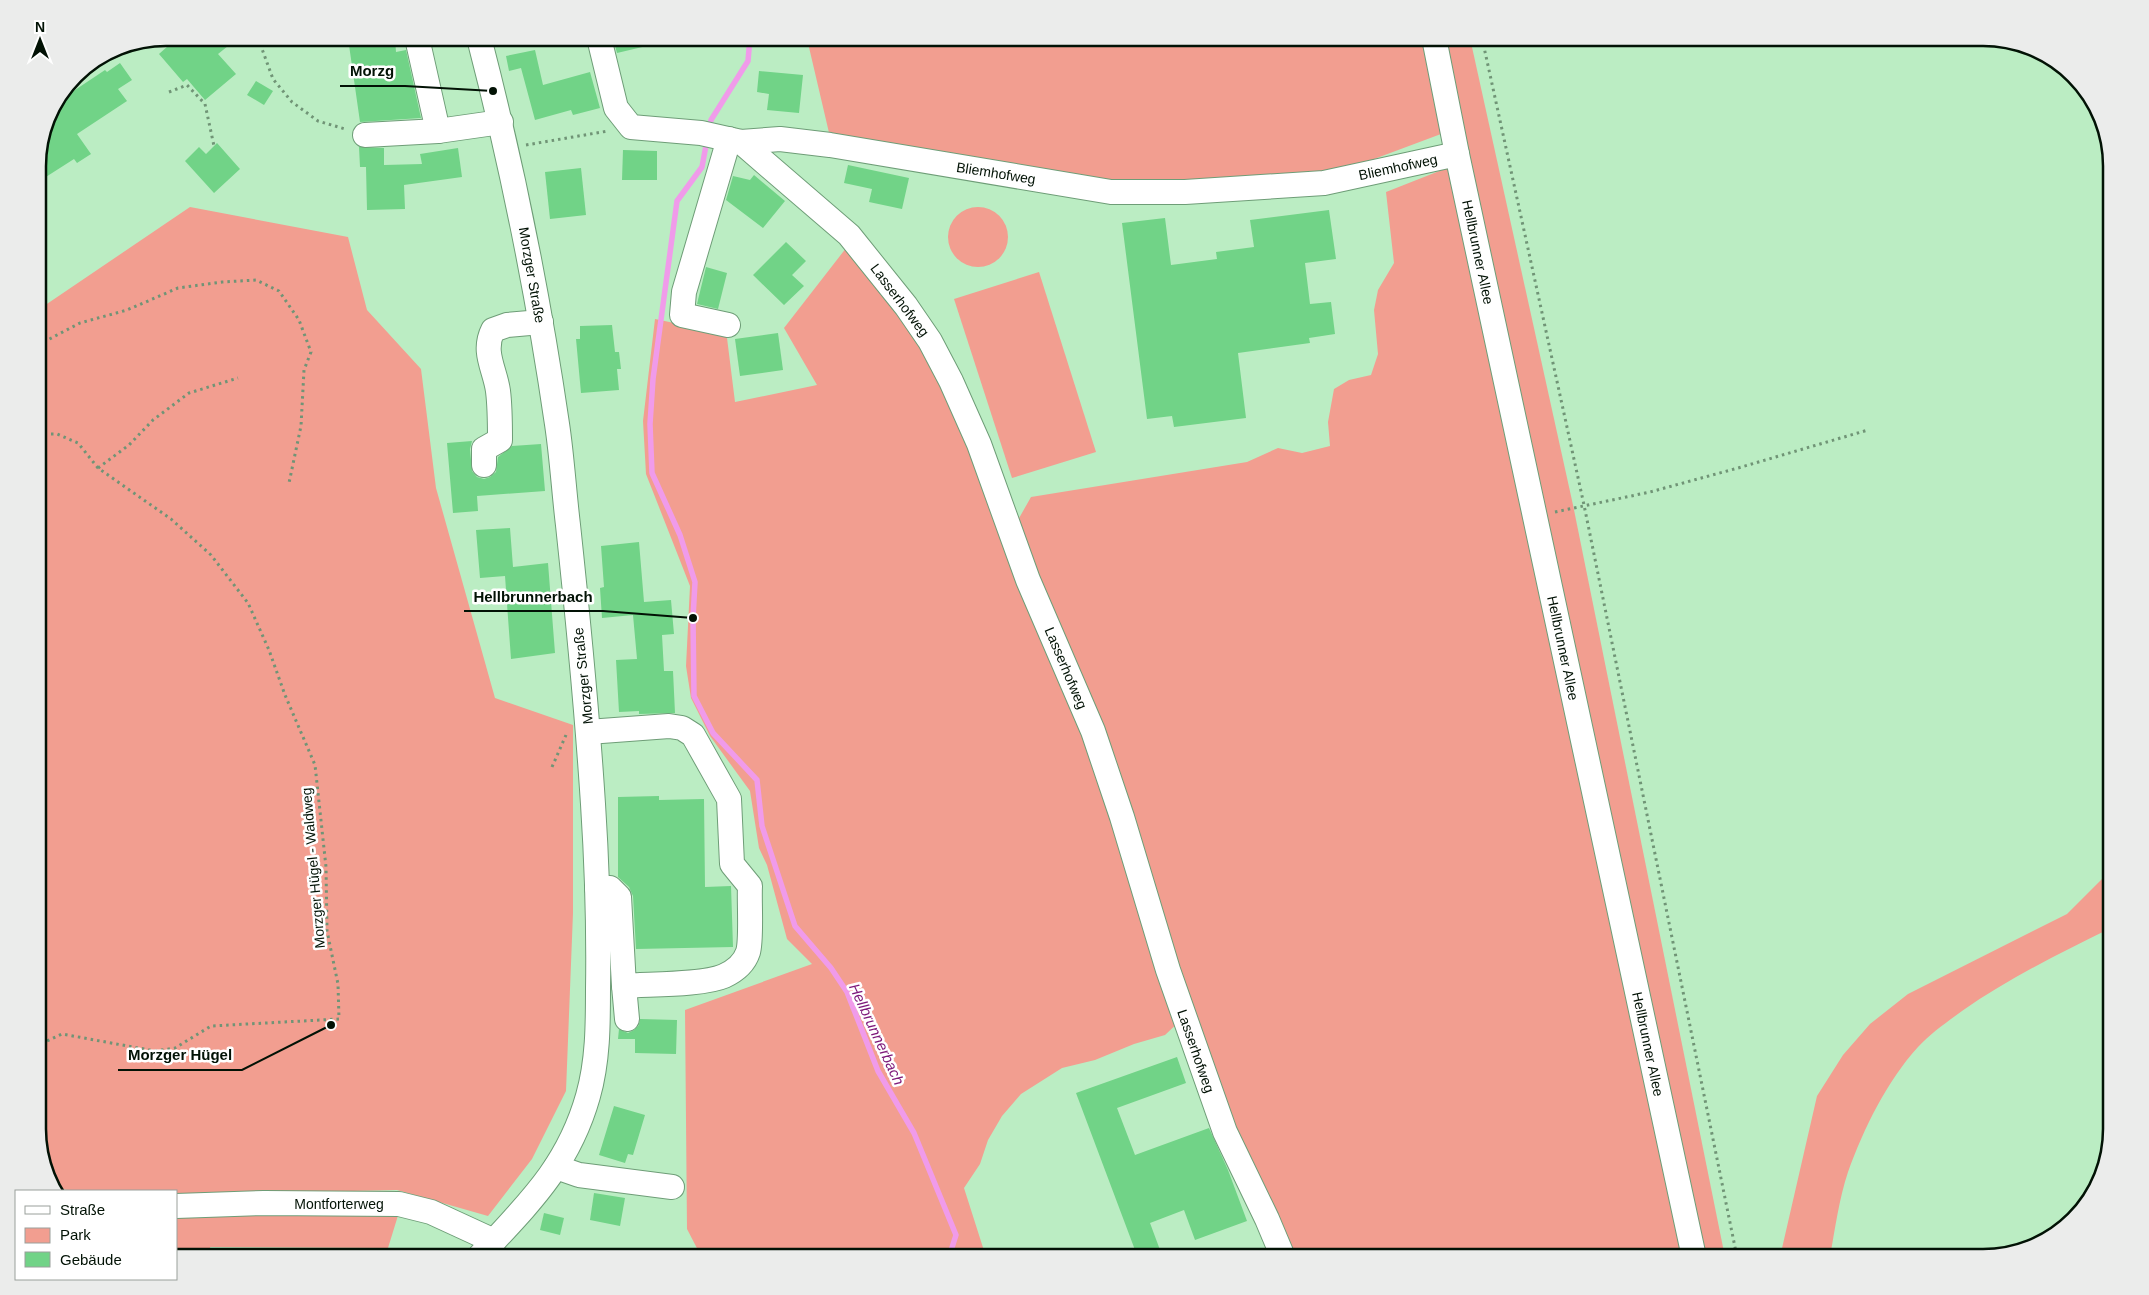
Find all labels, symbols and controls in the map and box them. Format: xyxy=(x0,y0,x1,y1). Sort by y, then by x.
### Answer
north arrow xyxy=(15,15,65,65)
text: N xyxy=(35,19,45,35)
callout: Morzg xyxy=(340,56,405,86)
text: Morzg xyxy=(350,62,394,79)
street label: Bliemhofweg xyxy=(1357,151,1439,183)
street label: Bliemhofweg xyxy=(955,159,1037,187)
street label: Hellbrunner Allee xyxy=(1459,198,1497,306)
street label: Morzger Straße xyxy=(516,226,548,324)
street label: Lasserhofweg xyxy=(867,260,933,340)
callout: Hellbrunnerbach xyxy=(464,581,603,611)
text: Hellbrunnerbach xyxy=(473,588,593,605)
street label: Hellbrunner Allee xyxy=(1544,594,1582,702)
street label: Lasserhofweg xyxy=(1042,625,1090,711)
street label: Morzger Straße xyxy=(570,627,596,725)
street label: Morzger Hügel - Waldweg xyxy=(298,787,328,949)
water label: Hellbrunnerbach xyxy=(846,981,908,1087)
street label: Hellbrunner Allee xyxy=(1629,990,1667,1098)
street label: Lasserhofweg xyxy=(1174,1007,1218,1095)
callout: Morzger Hügel xyxy=(118,1040,242,1070)
text: Morzger Hügel xyxy=(128,1046,232,1063)
legend xyxy=(15,1190,178,1280)
street label: Montforterweg xyxy=(294,1196,384,1212)
text: Straße xyxy=(60,1201,105,1218)
text: Park xyxy=(60,1226,91,1243)
text: Gebäude xyxy=(60,1251,122,1268)

